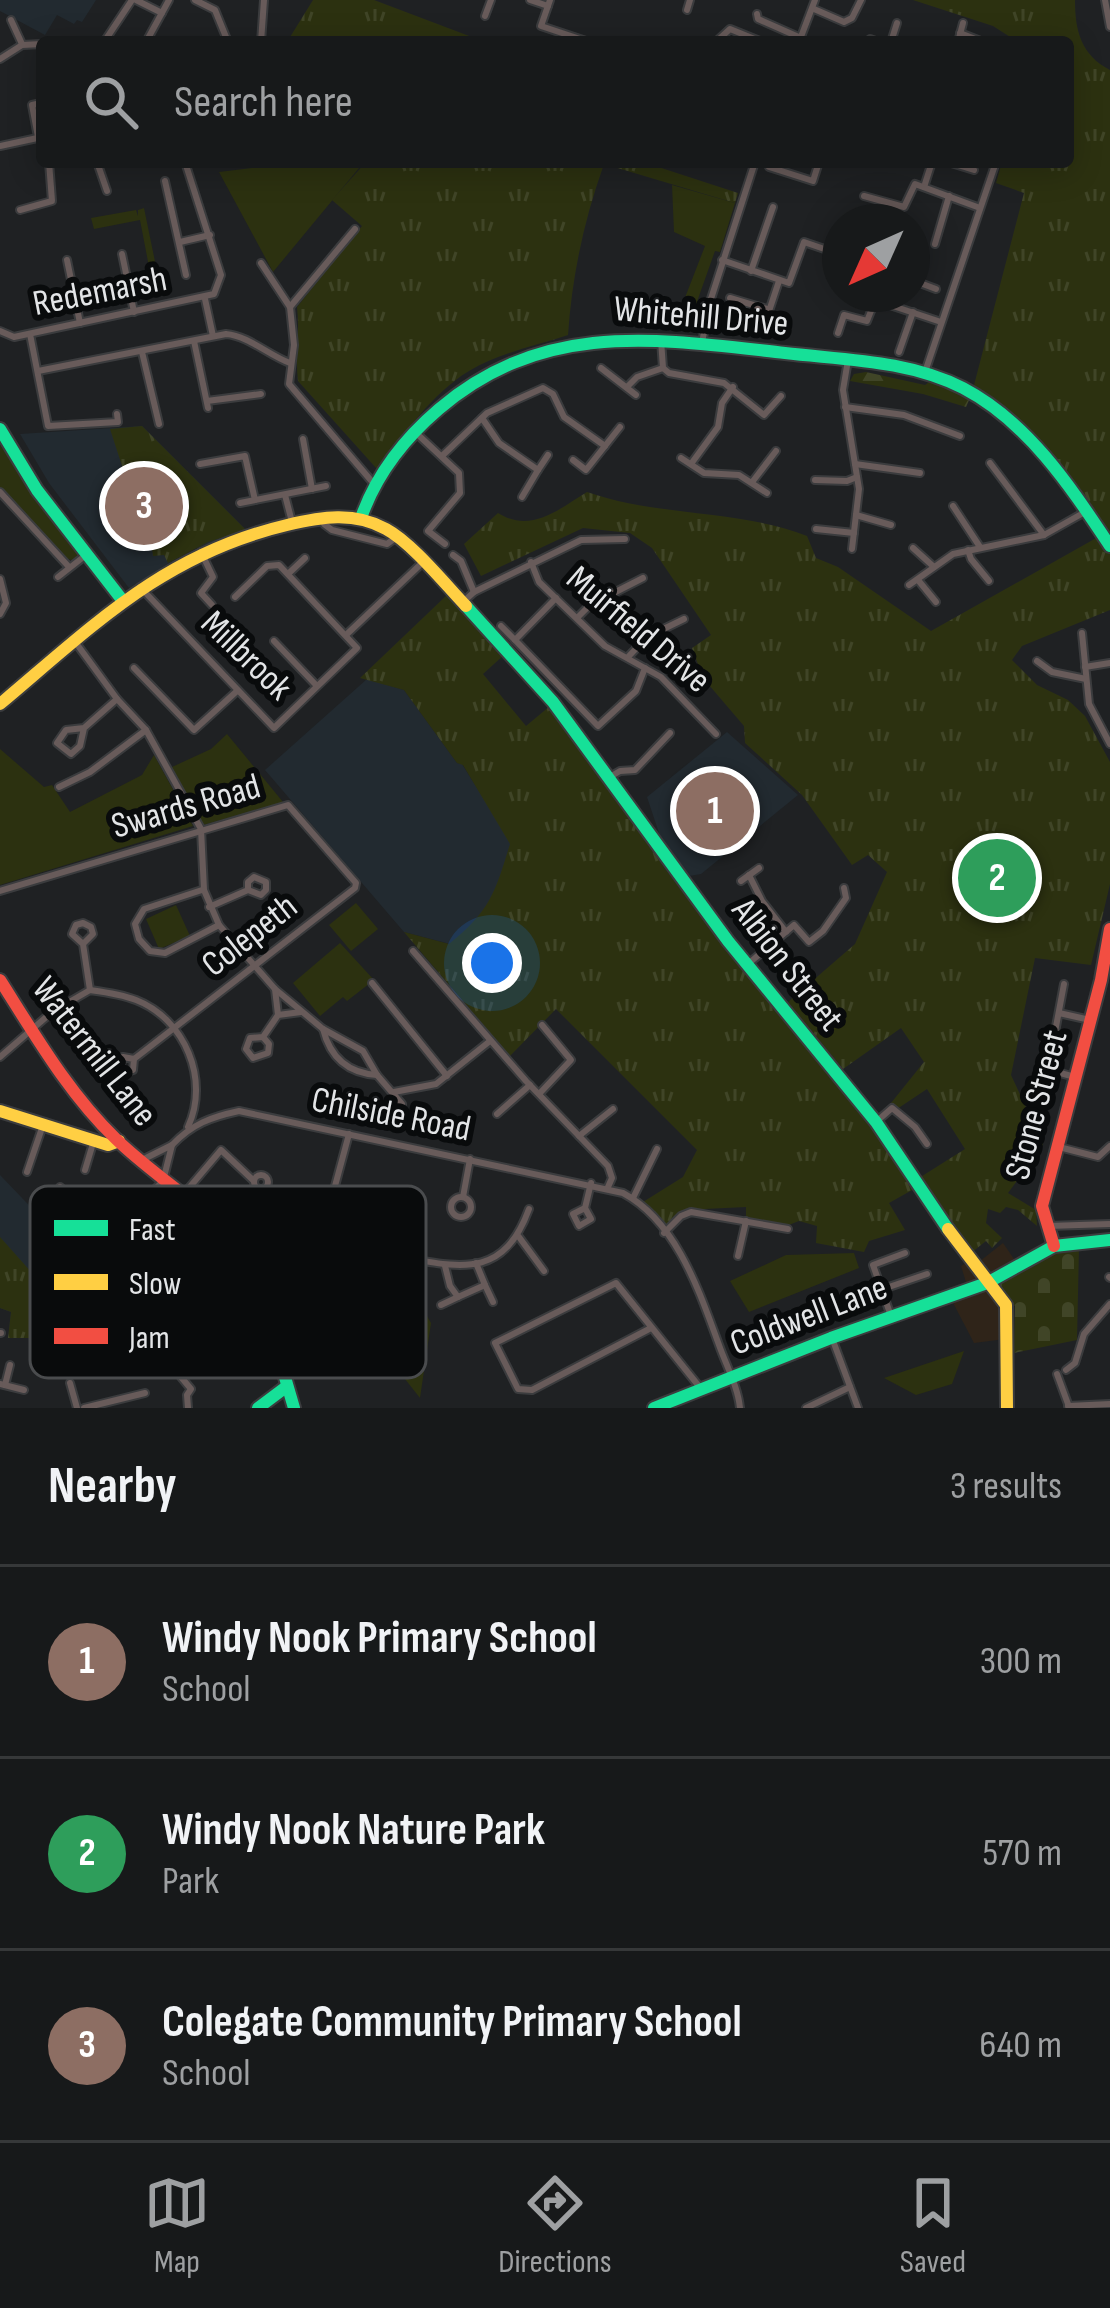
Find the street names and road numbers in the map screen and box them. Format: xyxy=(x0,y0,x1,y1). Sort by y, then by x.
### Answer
street label: Redemarsh xyxy=(30,258,170,326)
street label: Whitehill Drive xyxy=(612,288,790,346)
street label: Muirfield Drive xyxy=(557,557,719,703)
street label: Millbrook xyxy=(192,602,301,710)
street label: Swards Road xyxy=(107,765,265,849)
street label: Colepeth xyxy=(194,886,306,986)
street label: Albion Street xyxy=(721,889,852,1040)
street label: Watermill Lane xyxy=(22,969,166,1135)
street label: Stone Street xyxy=(996,1026,1078,1184)
street label: Chilside Road xyxy=(308,1079,474,1151)
street label: Coldwell Lane xyxy=(725,1266,893,1366)

